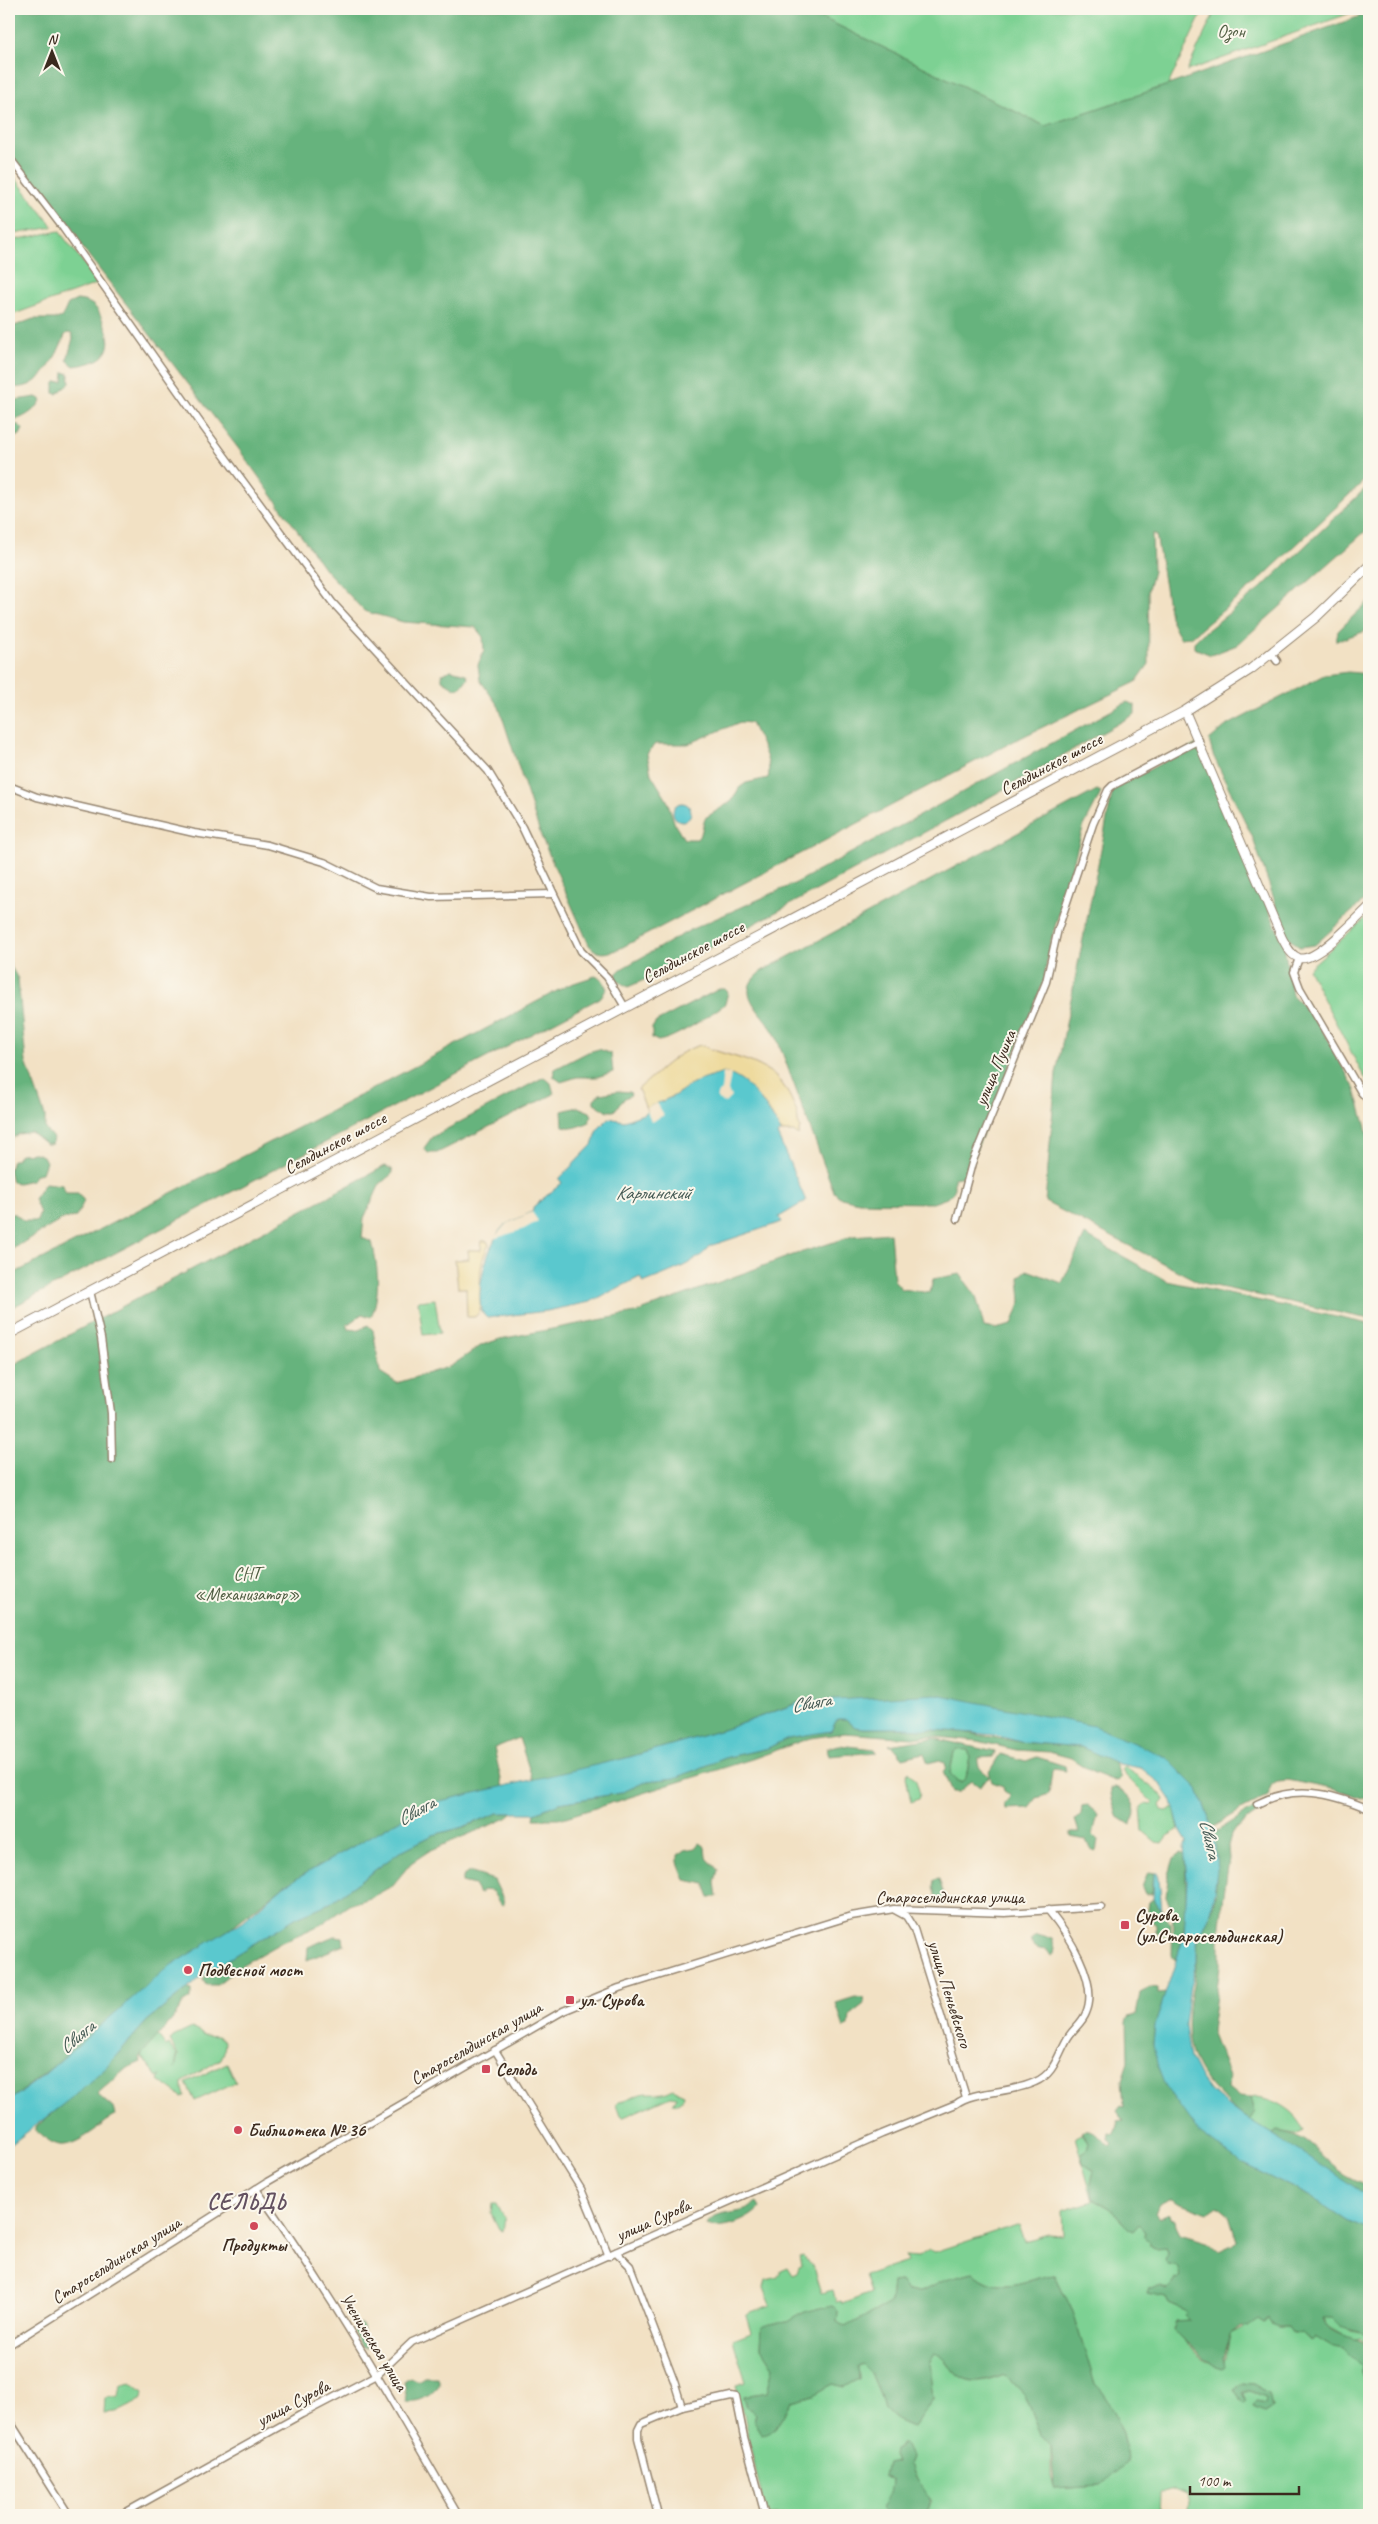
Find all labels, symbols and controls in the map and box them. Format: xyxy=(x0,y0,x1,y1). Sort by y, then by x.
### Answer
park label: Озон xyxy=(1217,20,1246,43)
north arrow xyxy=(28,28,78,78)
text: N xyxy=(48,31,59,48)
street label: Сельдинское шоссе xyxy=(996,727,1107,800)
street label: Сельдинское шоссе xyxy=(638,915,749,988)
street label: улица Пушка xyxy=(969,1025,1021,1110)
street label: Сельдинское шоссе xyxy=(280,1106,391,1179)
water label: Карлинский xyxy=(616,1181,694,1205)
park label: СНТ «Механизатор» xyxy=(194,1562,300,1605)
water label: Свияга xyxy=(789,1687,835,1718)
water label: Свияга xyxy=(393,1790,441,1831)
water label: Свияга xyxy=(1194,1817,1227,1863)
street label: Старосельдинская улица xyxy=(876,1886,1026,1908)
place label: Сурова (ул.Старосельдинская) xyxy=(1135,1904,1283,1947)
marker: Сурова (ул.Старосельдинская) xyxy=(1119,1919,1131,1931)
street label: улица Пеньевского xyxy=(923,1937,977,2052)
place label: Подвесной мост xyxy=(198,1959,304,1981)
marker: Подвесной мост xyxy=(182,1964,194,1976)
place label: ул. Сурова xyxy=(578,1989,646,2011)
marker: ул. Сурова xyxy=(564,1994,576,2006)
street label: Старосельдинская улица xyxy=(406,1996,547,2090)
water label: Свияга xyxy=(54,2014,102,2059)
place label: Сельдь xyxy=(496,2058,538,2080)
marker: Сельдь xyxy=(480,2063,492,2075)
place label: Библиотека № 36 xyxy=(248,2119,367,2141)
marker: Библиотека № 36 xyxy=(232,2124,244,2136)
district label: СЕЛЬДЬ xyxy=(207,2188,287,2216)
street label: улица Сурова xyxy=(611,2193,695,2247)
street label: Старосельдинская улица xyxy=(47,2211,186,2309)
marker: Продукты xyxy=(248,2220,260,2232)
place label: Продукты xyxy=(222,2234,288,2256)
street label: Ученическая улица xyxy=(335,2289,414,2396)
street label: улица Сурова xyxy=(252,2374,335,2432)
scale bar xyxy=(1190,2464,1299,2496)
text: 100 m xyxy=(1198,2472,1232,2491)

